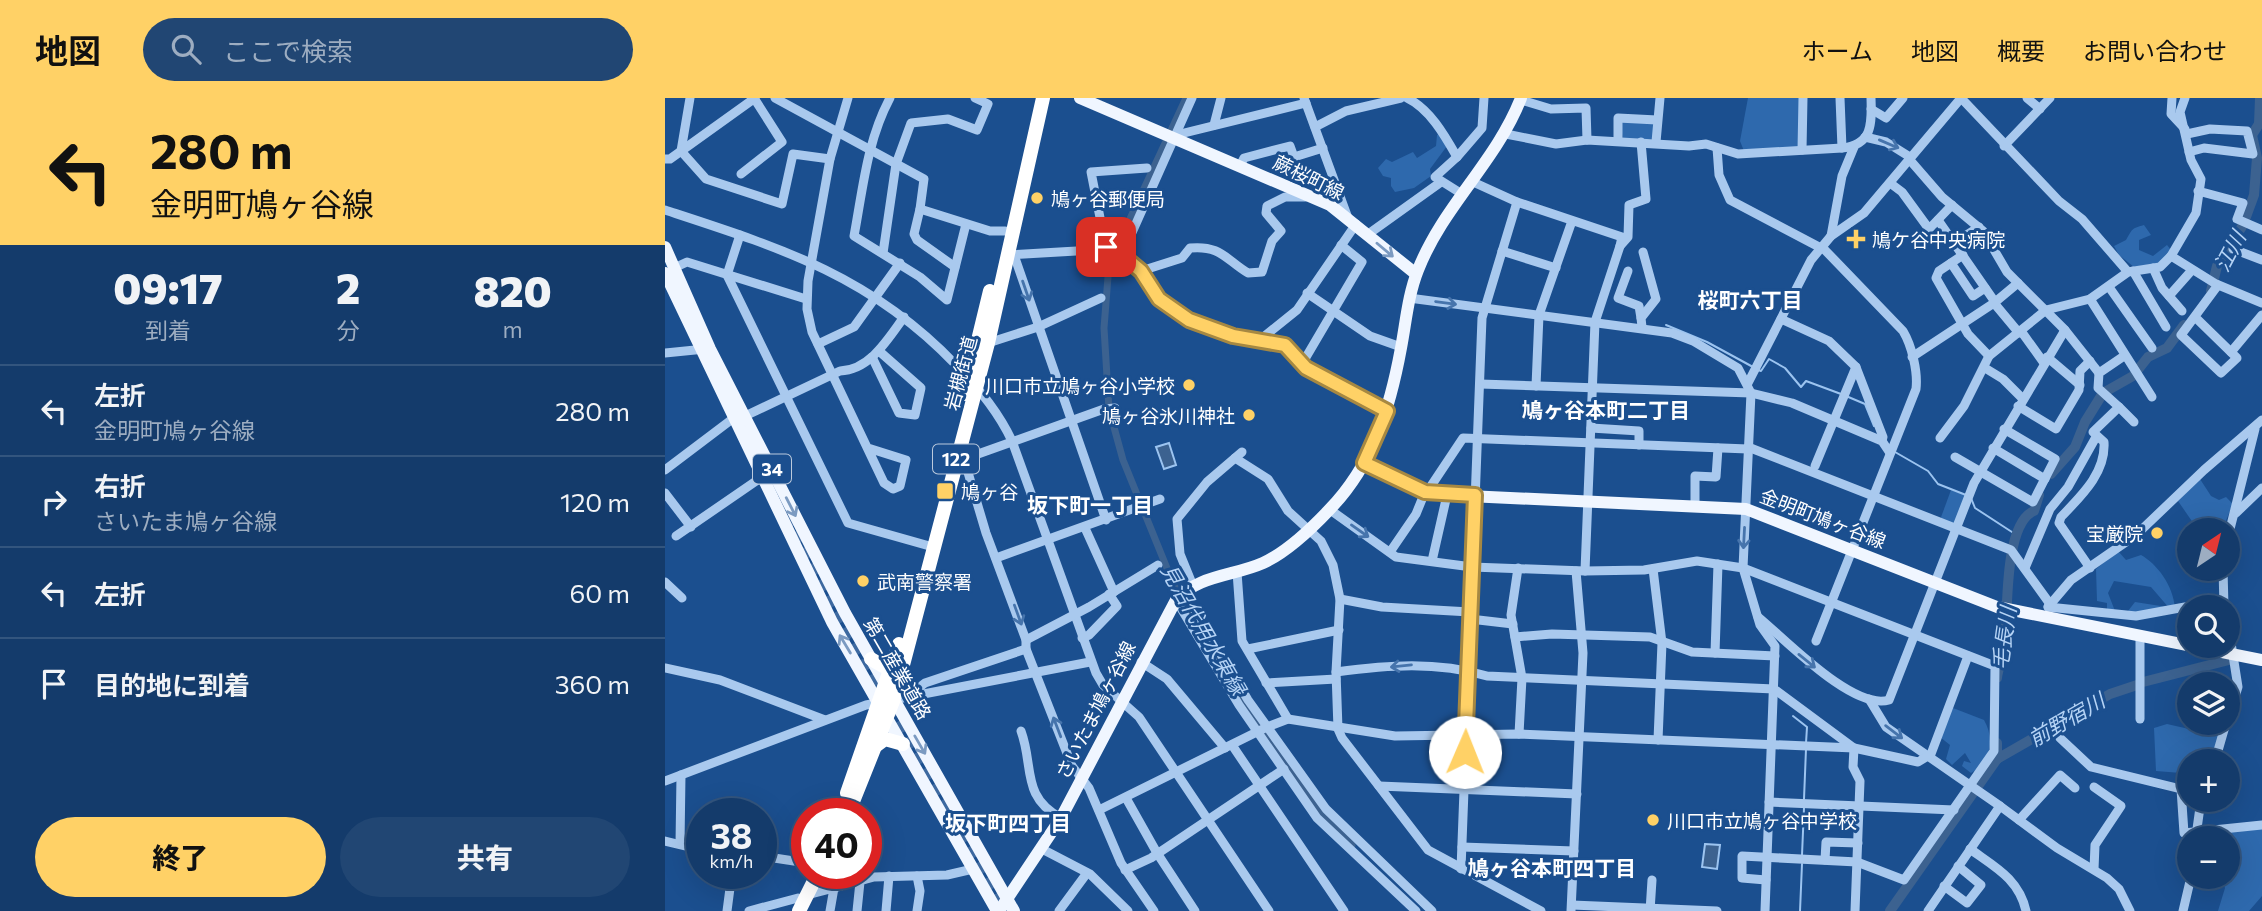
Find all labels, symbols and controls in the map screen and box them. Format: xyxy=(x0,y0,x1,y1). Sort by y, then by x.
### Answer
search box xyxy=(143,18,633,81)
text: 地図 xyxy=(35,29,101,70)
icon: search xyxy=(167,30,205,68)
text: ここで検索 xyxy=(223,35,353,66)
text: ホーム xyxy=(1802,36,1873,65)
text: 地図 xyxy=(1911,36,1959,65)
text: 概要 xyxy=(1997,36,2045,65)
text: お問い合わせ xyxy=(2083,36,2227,65)
text: 280 m xyxy=(150,119,293,179)
icon: left xyxy=(35,126,126,217)
one-way arrow xyxy=(1878,139,1899,152)
street label: 蕨桜町線 xyxy=(1270,150,1348,204)
text: 金明町鳩ヶ谷線 xyxy=(150,183,374,223)
place label: 鳩ヶ谷郵便局 xyxy=(1051,187,1165,210)
marker: 鳩ヶ谷郵便局 xyxy=(1029,190,1045,206)
pin xyxy=(1076,217,1136,277)
water label: 江川 xyxy=(2208,225,2251,275)
icon: arrive xyxy=(1087,228,1125,266)
place label: 鳩ケ谷中央病院 xyxy=(1872,228,2005,251)
marker: 鳩ケ谷中央病院 xyxy=(1846,229,1866,249)
one-way arrow xyxy=(1376,242,1394,258)
text: 09:17 xyxy=(113,261,223,313)
text: 2 xyxy=(336,261,360,313)
text: 820 xyxy=(474,264,552,316)
one-way arrow xyxy=(1021,280,1033,302)
district label: 桜町六丁目 xyxy=(1698,287,1803,312)
one-way arrow xyxy=(1434,297,1457,310)
text: m xyxy=(503,315,523,343)
text: 到着 xyxy=(145,316,191,344)
text: 分 xyxy=(337,316,360,344)
street label: 岩槻街道 xyxy=(939,333,981,413)
place label: 川口市立鳩ヶ谷小学校 xyxy=(985,374,1175,397)
marker: 川口市立鳩ヶ谷小学校 xyxy=(1181,377,1197,393)
text: 左折 xyxy=(94,379,146,410)
icon: left xyxy=(35,392,73,430)
text: 280 m xyxy=(555,395,630,426)
district label: 鳩ヶ谷本町二丁目 xyxy=(1522,397,1690,422)
place label: 鳩ヶ谷氷川神社 xyxy=(1102,404,1235,427)
marker: 鳩ヶ谷氷川神社 xyxy=(1241,407,1257,423)
text: 金明町鳩ヶ谷線 xyxy=(94,416,255,444)
road number: 122 xyxy=(933,444,979,474)
road number: 34 xyxy=(753,454,791,484)
text: 右折 xyxy=(94,470,146,501)
place label: 鳩ヶ谷 xyxy=(961,480,1018,503)
marker: 鳩ヶ谷 xyxy=(935,481,955,501)
icon: right xyxy=(35,483,73,521)
street label: 金明町鳩ヶ谷線 xyxy=(1757,483,1889,553)
text: 120 m xyxy=(560,486,630,517)
district label: 坂下町一丁目 xyxy=(1027,492,1153,517)
one-way arrow xyxy=(785,496,799,517)
text: さいたま鳩ヶ谷線 xyxy=(94,507,277,535)
north arrow xyxy=(2177,518,2240,581)
map controls xyxy=(2177,518,2240,889)
place label: 宝厳院 xyxy=(2086,522,2143,545)
one-way arrow xyxy=(1350,524,1369,538)
marker: 宝厳院 xyxy=(2149,525,2165,541)
one-way arrow xyxy=(1738,527,1751,550)
water label: 見沼代用水東縁 xyxy=(1156,559,1253,701)
place label: 武南警察署 xyxy=(877,570,972,593)
marker: 武南警察署 xyxy=(855,573,871,589)
icon: left xyxy=(35,574,73,612)
text: 60 m xyxy=(570,577,630,608)
text: 左折 xyxy=(94,578,146,609)
button: search xyxy=(2177,595,2240,658)
water label: 毛長川 xyxy=(1986,603,2020,671)
one-way arrow xyxy=(1012,604,1025,626)
street label: 第二産業道路 xyxy=(860,613,936,723)
one-way arrow xyxy=(838,635,852,655)
street label: さいたま鳩ヶ谷線 xyxy=(1050,637,1140,783)
one-way arrow xyxy=(1798,654,1816,669)
one-way arrow xyxy=(1390,659,1413,672)
icon: arrive xyxy=(35,665,73,703)
text: 360 m xyxy=(555,668,630,699)
text: 目的地に到着 xyxy=(94,669,250,700)
button: layers xyxy=(2177,672,2240,735)
water label: 前野宿川 xyxy=(2023,686,2110,751)
position arrow xyxy=(1428,715,1502,789)
one-way arrow xyxy=(1050,716,1063,738)
one-way arrow xyxy=(1885,724,1903,739)
one-way arrow xyxy=(913,735,927,755)
button: + xyxy=(2177,749,2240,812)
speed limit sign: 40 xyxy=(791,798,882,889)
place label: 川口市立鳩ヶ谷中学校 xyxy=(1667,809,1857,832)
district label: 坂下町四丁目 xyxy=(945,810,1071,835)
marker: 川口市立鳩ヶ谷中学校 xyxy=(1645,812,1661,828)
text: 38 xyxy=(710,813,753,856)
button: 終了 xyxy=(35,817,326,897)
button: 共有 xyxy=(340,817,630,897)
button: − xyxy=(2177,826,2240,889)
text: km/h xyxy=(710,850,753,872)
district label: 鳩ヶ谷本町四丁目 xyxy=(1468,855,1636,880)

